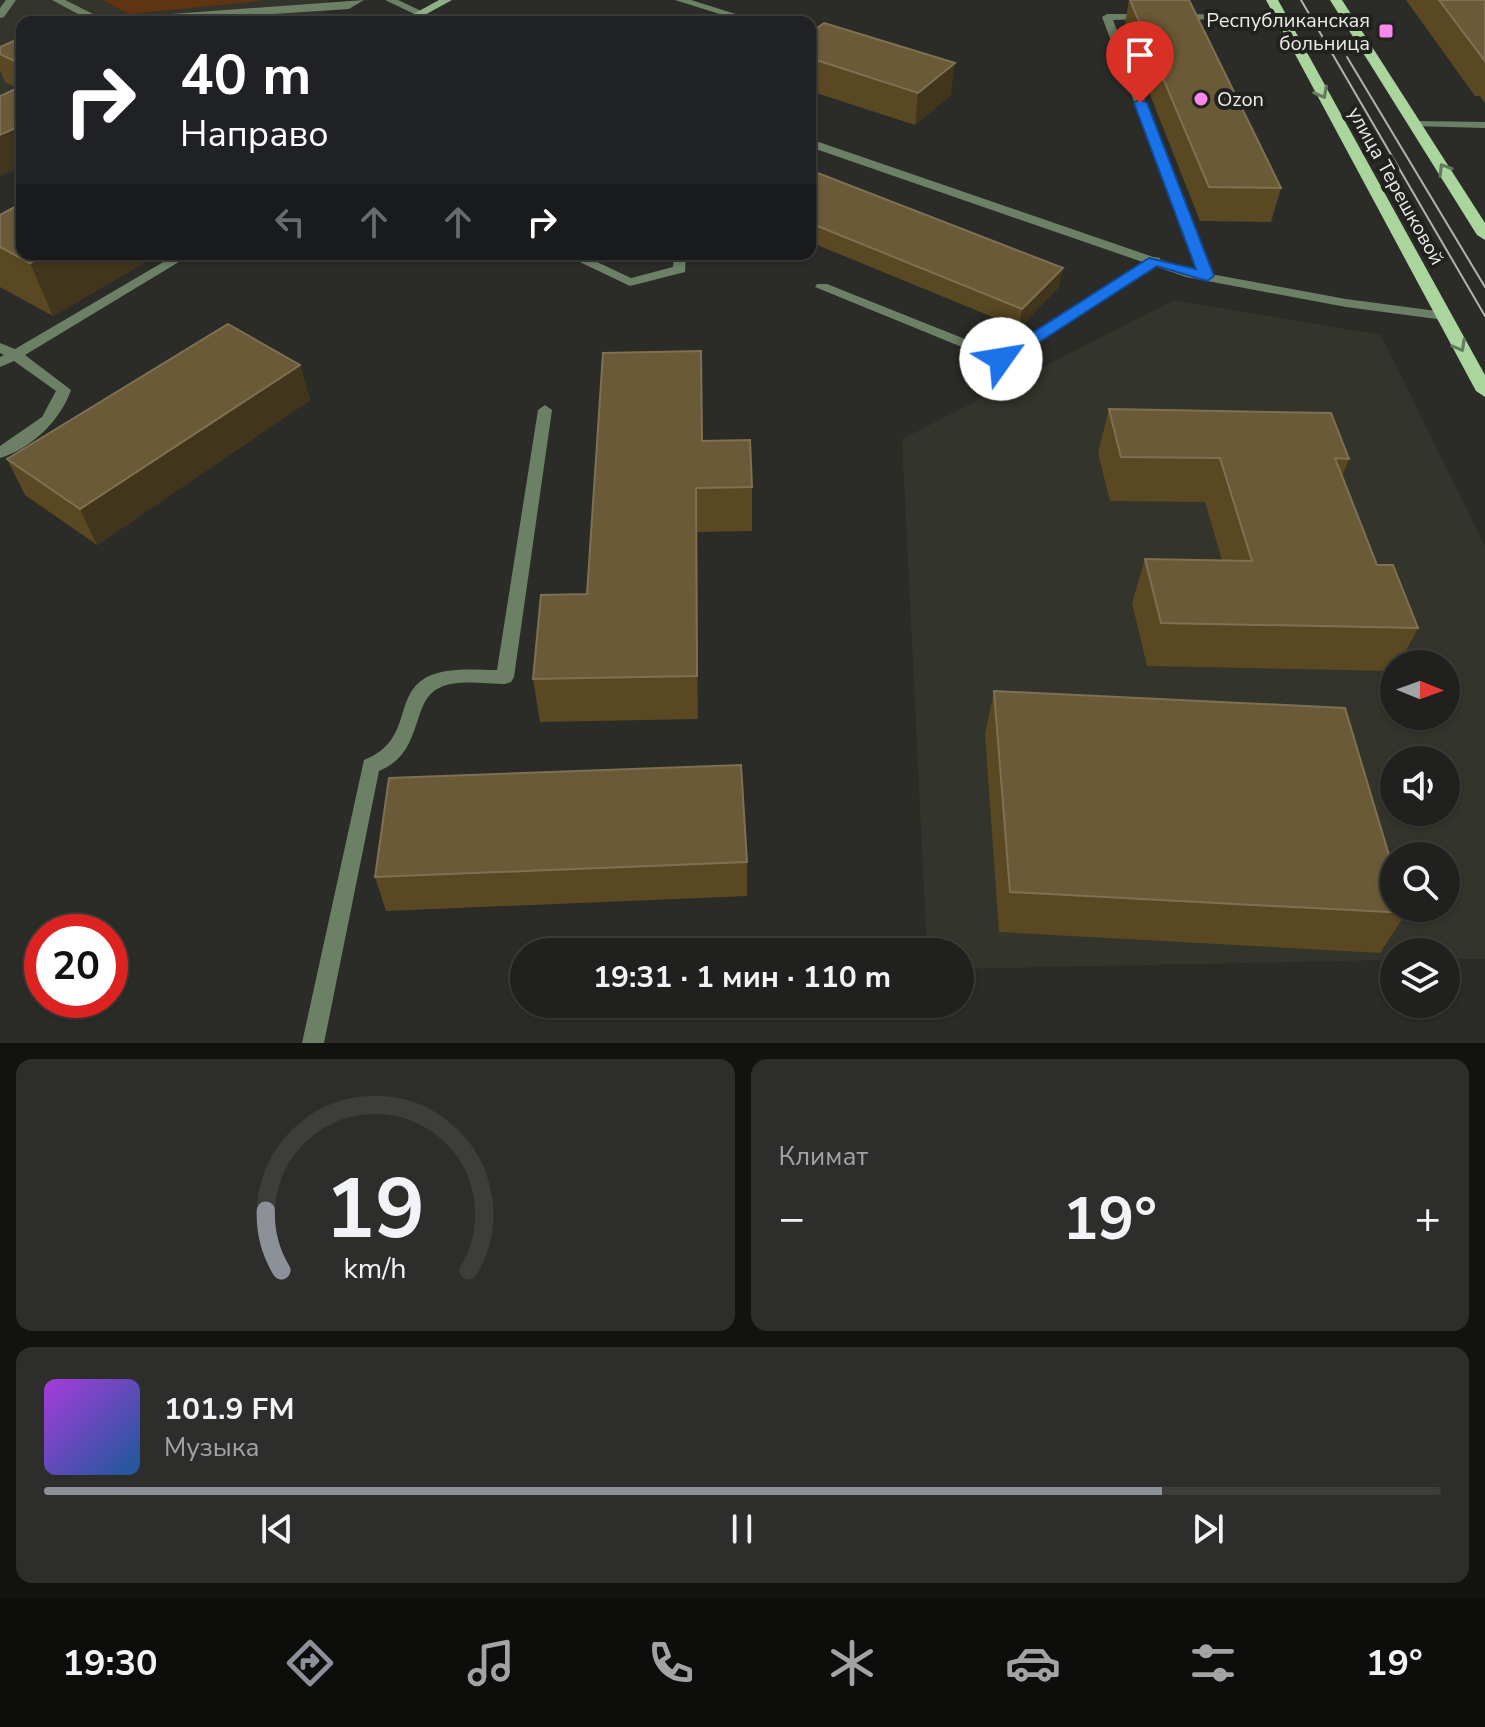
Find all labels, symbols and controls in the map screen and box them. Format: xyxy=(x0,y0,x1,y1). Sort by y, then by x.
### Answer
place label: Республиканская больница xyxy=(1206,7,1370,57)
pin xyxy=(1106,21,1174,103)
marker: Республиканская больница xyxy=(1377,22,1395,40)
icon: arrive xyxy=(1118,33,1162,77)
text: 40 m xyxy=(180,37,311,114)
icon: right xyxy=(48,48,152,152)
one-way arrow xyxy=(1313,85,1328,99)
place label: Ozon xyxy=(1217,86,1264,113)
marker: Ozon xyxy=(1192,90,1210,108)
street label: улица Терешковой xyxy=(1341,102,1451,270)
text: Направо xyxy=(180,110,329,159)
one-way arrow xyxy=(1438,163,1453,178)
icon: left xyxy=(268,200,312,244)
icon: ahead xyxy=(352,200,396,244)
icon: ahead xyxy=(436,200,480,244)
icon: right xyxy=(520,200,564,244)
position arrow xyxy=(959,317,1043,401)
one-way arrow xyxy=(1451,338,1466,352)
north arrow xyxy=(1380,650,1460,730)
map controls xyxy=(1380,650,1460,1018)
button: sound xyxy=(1380,746,1460,826)
button: search xyxy=(1380,842,1460,922)
speed limit sign: 20 xyxy=(24,914,128,1018)
button: layers xyxy=(1380,938,1460,1018)
text: 19:31 · 1 мин · 110 m xyxy=(593,957,891,998)
text: Климат xyxy=(779,1139,868,1174)
text: 19 xyxy=(325,1153,425,1266)
text: 19° xyxy=(1062,1178,1157,1260)
text: − xyxy=(779,1189,805,1249)
text: + xyxy=(1415,1189,1441,1249)
text: km/h xyxy=(344,1249,407,1288)
text: 101.9 FM xyxy=(164,1389,294,1430)
text: Музыка xyxy=(164,1430,259,1465)
icon: previous xyxy=(255,1507,299,1551)
icon: pause xyxy=(720,1507,764,1551)
icon: next xyxy=(1186,1507,1230,1551)
icon: directions xyxy=(282,1635,338,1691)
icon: music xyxy=(463,1635,519,1691)
icon: phone xyxy=(643,1635,699,1691)
icon: climate xyxy=(824,1635,880,1691)
icon: car xyxy=(1005,1635,1061,1691)
icon: filters xyxy=(1185,1635,1241,1691)
text: 19:30 xyxy=(62,1639,158,1688)
text: 19° xyxy=(1366,1639,1423,1688)

